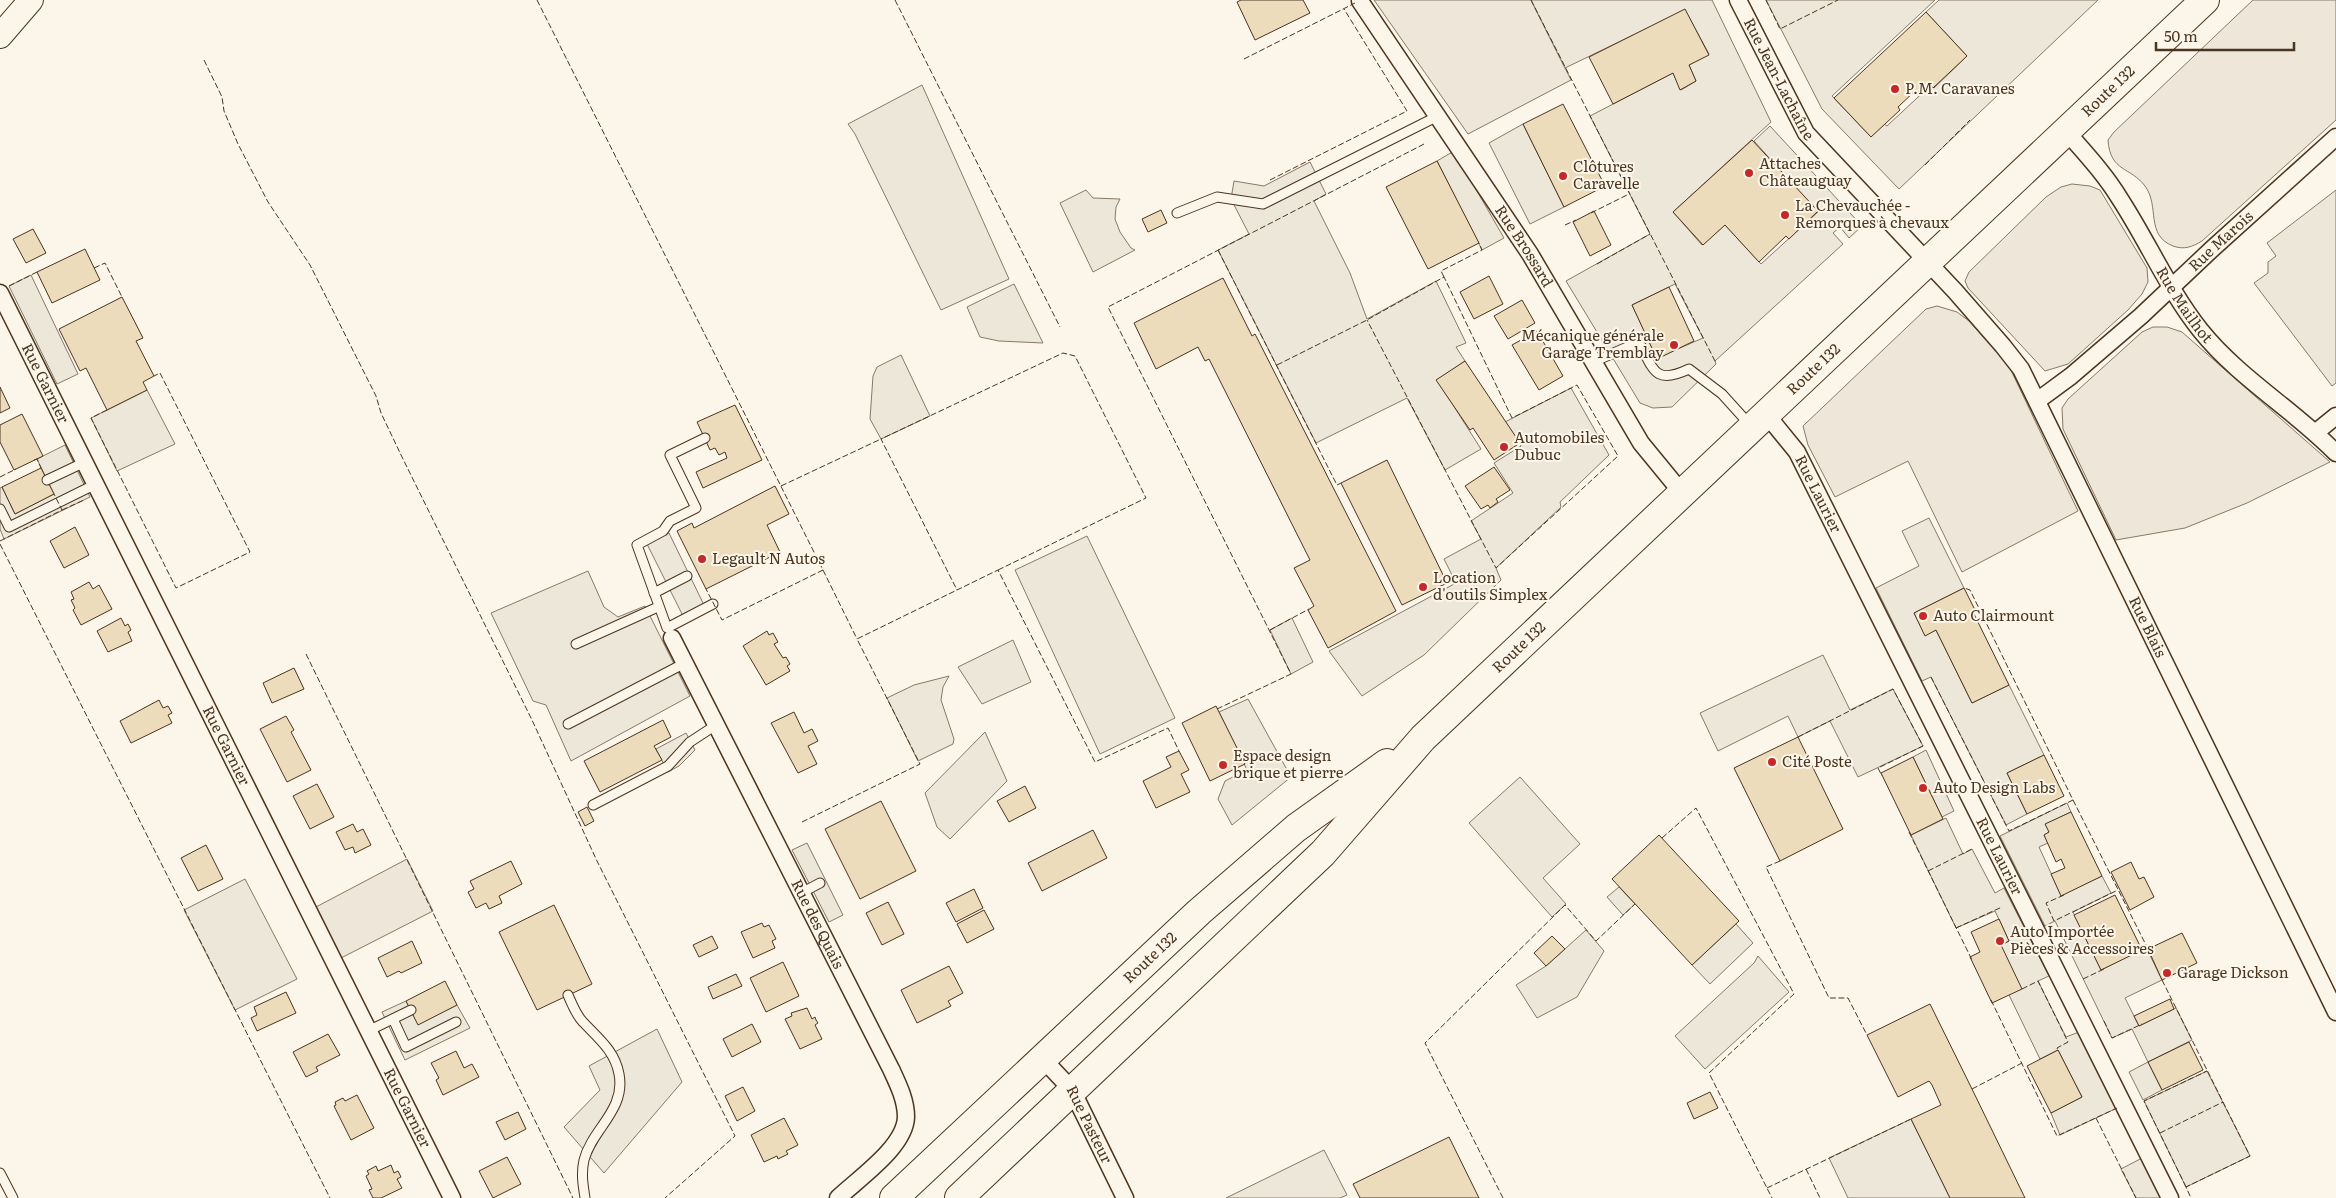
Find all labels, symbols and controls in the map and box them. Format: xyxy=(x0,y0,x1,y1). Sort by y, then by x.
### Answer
street label: Rue Jean-Lachaîne xyxy=(1739,13,1820,145)
scale bar xyxy=(2156,20,2294,52)
text: 50 m xyxy=(2164,24,2198,47)
street label: Route 132 xyxy=(2075,59,2139,121)
place label: P.M. Caravanes xyxy=(1905,76,2015,99)
marker: P.M. Caravanes xyxy=(1889,83,1901,95)
place label: Attaches Châteauguay xyxy=(1759,151,1852,191)
place label: Clôtures Caravelle xyxy=(1573,154,1640,194)
marker: Attaches Châteauguay xyxy=(1743,167,1755,179)
marker: Clôtures Caravelle xyxy=(1557,170,1569,182)
place label: La Chevauchée - Remorques à chevaux xyxy=(1795,193,1950,233)
street label: Rue Brossard xyxy=(1490,200,1560,291)
street label: Rue Marois xyxy=(2182,204,2258,276)
marker: La Chevauchée - Remorques à chevaux xyxy=(1779,209,1791,221)
street label: Rue Mailhot xyxy=(2152,262,2219,347)
place label: Mécanique générale Garage Tremblay xyxy=(1521,323,1664,363)
street label: Route 132 xyxy=(1781,337,1845,399)
street label: Rue Garnier xyxy=(17,339,76,427)
marker: Mécanique générale Garage Tremblay xyxy=(1668,339,1680,351)
place label: Automobiles Dubuc xyxy=(1514,425,1604,465)
marker: Automobiles Dubuc xyxy=(1498,441,1510,453)
street label: Rue Laurier xyxy=(1790,451,1848,536)
place label: Legault N Autos xyxy=(712,546,825,569)
marker: Legault N Autos xyxy=(696,553,708,565)
place label: Location d'outils Simplex xyxy=(1433,565,1548,605)
marker: Location d'outils Simplex xyxy=(1417,581,1429,593)
street label: Rue Blais xyxy=(2124,592,2174,661)
place label: Auto Clairmount xyxy=(1933,603,2054,626)
marker: Auto Clairmount xyxy=(1917,610,1929,622)
street label: Route 132 xyxy=(1486,615,1550,677)
street label: Rue Garnier xyxy=(198,701,257,789)
place label: Espace design brique et pierre xyxy=(1233,743,1344,783)
place label: Cité Poste xyxy=(1782,749,1852,772)
marker: Cité Poste xyxy=(1766,756,1778,768)
marker: Espace design brique et pierre xyxy=(1217,759,1229,771)
place label: Auto Design Labs xyxy=(1933,775,2055,798)
marker: Auto Design Labs xyxy=(1917,782,1929,794)
street label: Rue Laurier xyxy=(1971,813,2030,898)
street label: Rue des Quais xyxy=(786,875,851,972)
place label: Auto Importée Pièces & Accessoires xyxy=(2010,919,2154,959)
street label: Route 132 xyxy=(1117,925,1181,988)
marker: Auto Importée Pièces & Accessoires xyxy=(1994,935,2006,947)
place label: Garage Dickson xyxy=(2177,960,2289,983)
marker: Garage Dickson xyxy=(2161,967,2173,979)
street label: Rue Garnier xyxy=(379,1063,438,1151)
street label: Rue Pasteur xyxy=(1061,1081,1119,1167)

